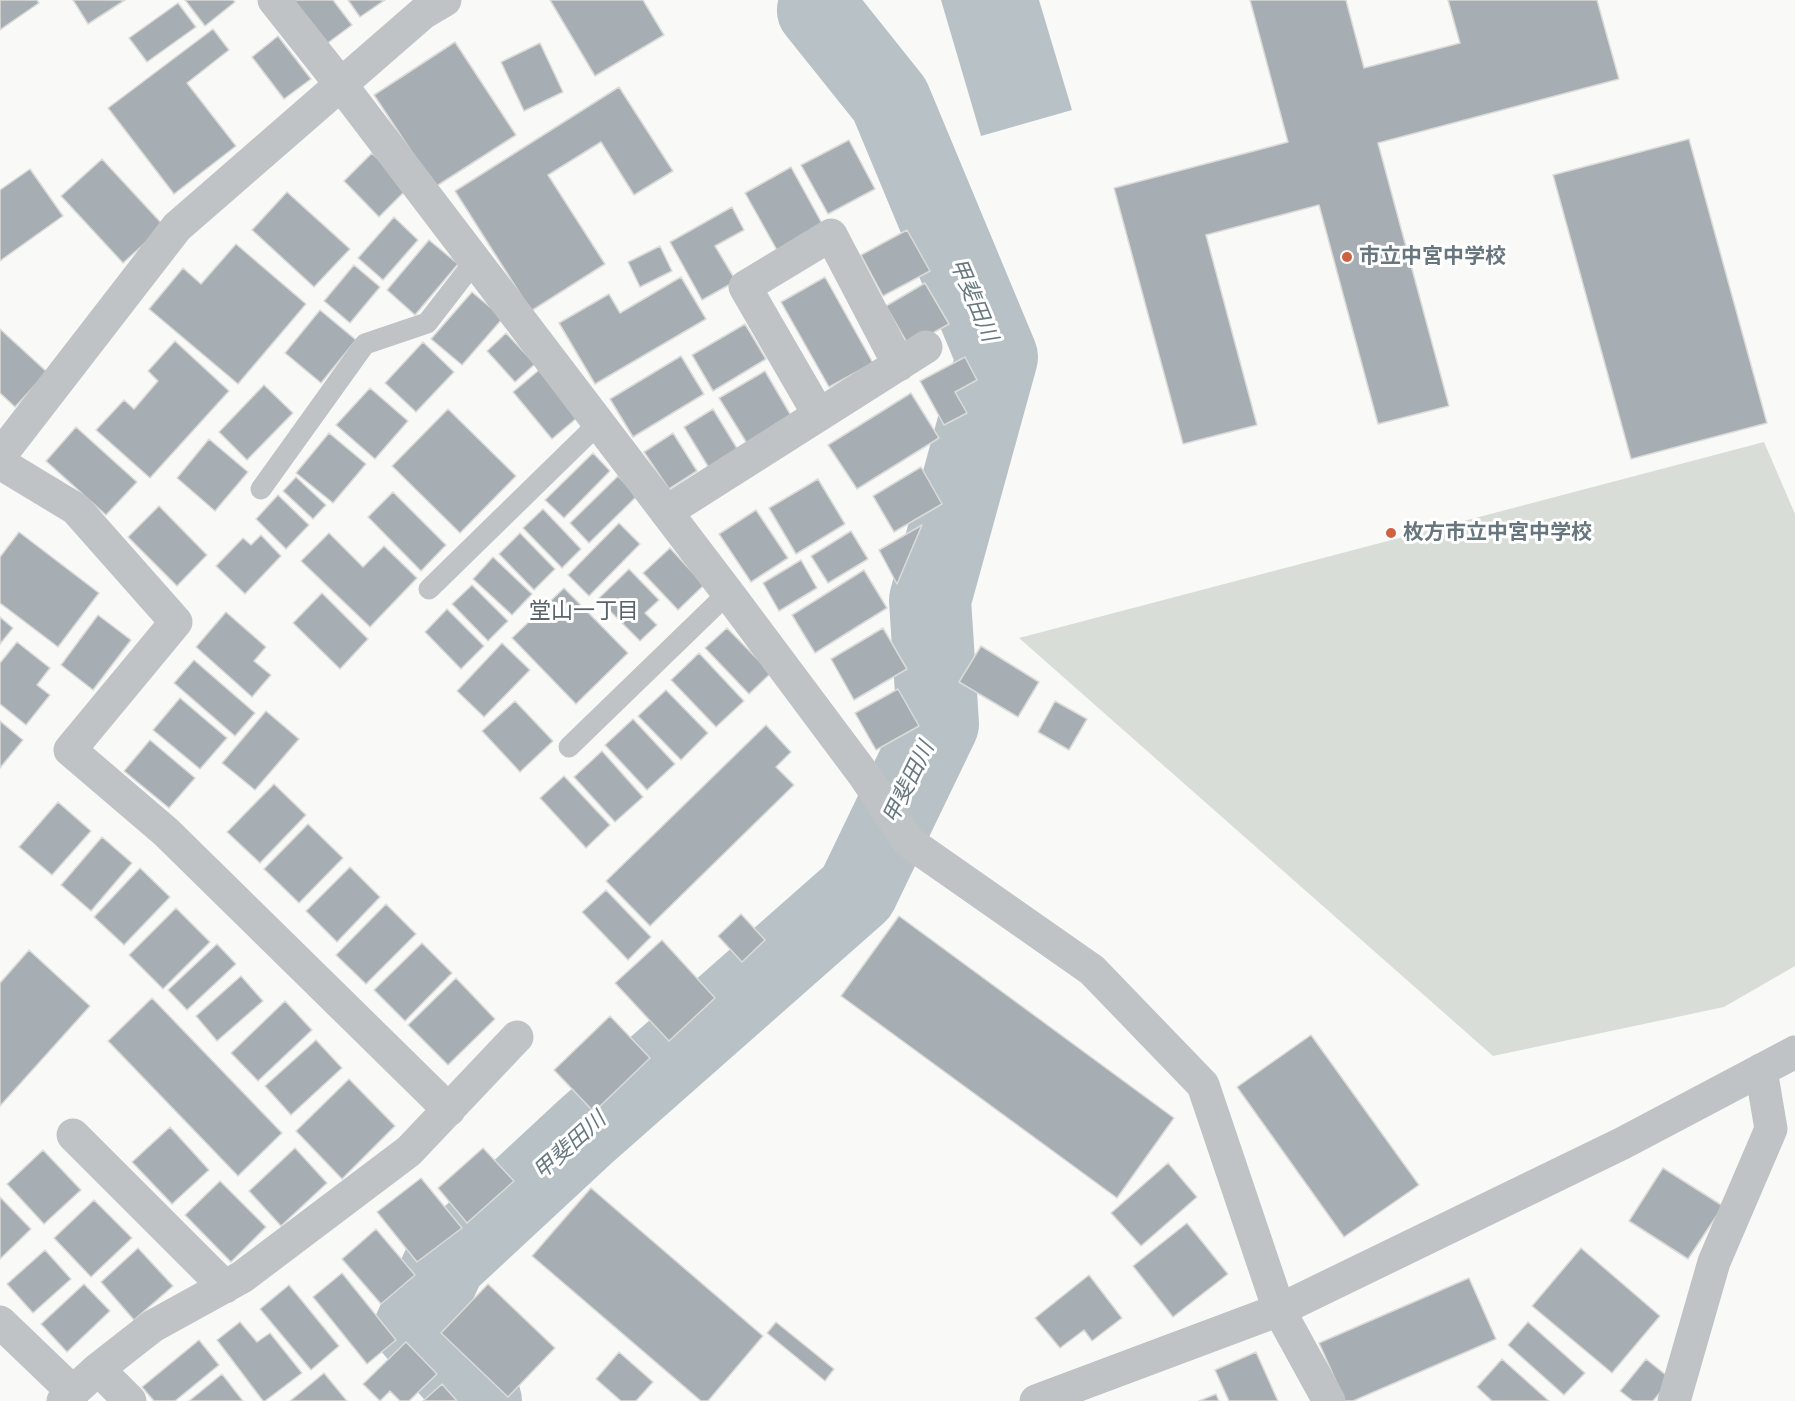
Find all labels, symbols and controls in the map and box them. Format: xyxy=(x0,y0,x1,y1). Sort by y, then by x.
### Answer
place label: 市立中宮中学校 xyxy=(1359,244,1506,270)
marker: 市立中宮中学校 xyxy=(1340,250,1354,264)
water label: 甲斐田川 xyxy=(944,254,1002,346)
place label: 枚方市立中宮中学校 xyxy=(1403,520,1592,546)
marker: 枚方市立中宮中学校 xyxy=(1384,526,1398,540)
district label: 堂山一丁目 xyxy=(529,599,639,625)
water label: 甲斐田川 xyxy=(878,738,940,828)
water label: 甲斐田川 xyxy=(528,1107,612,1185)

